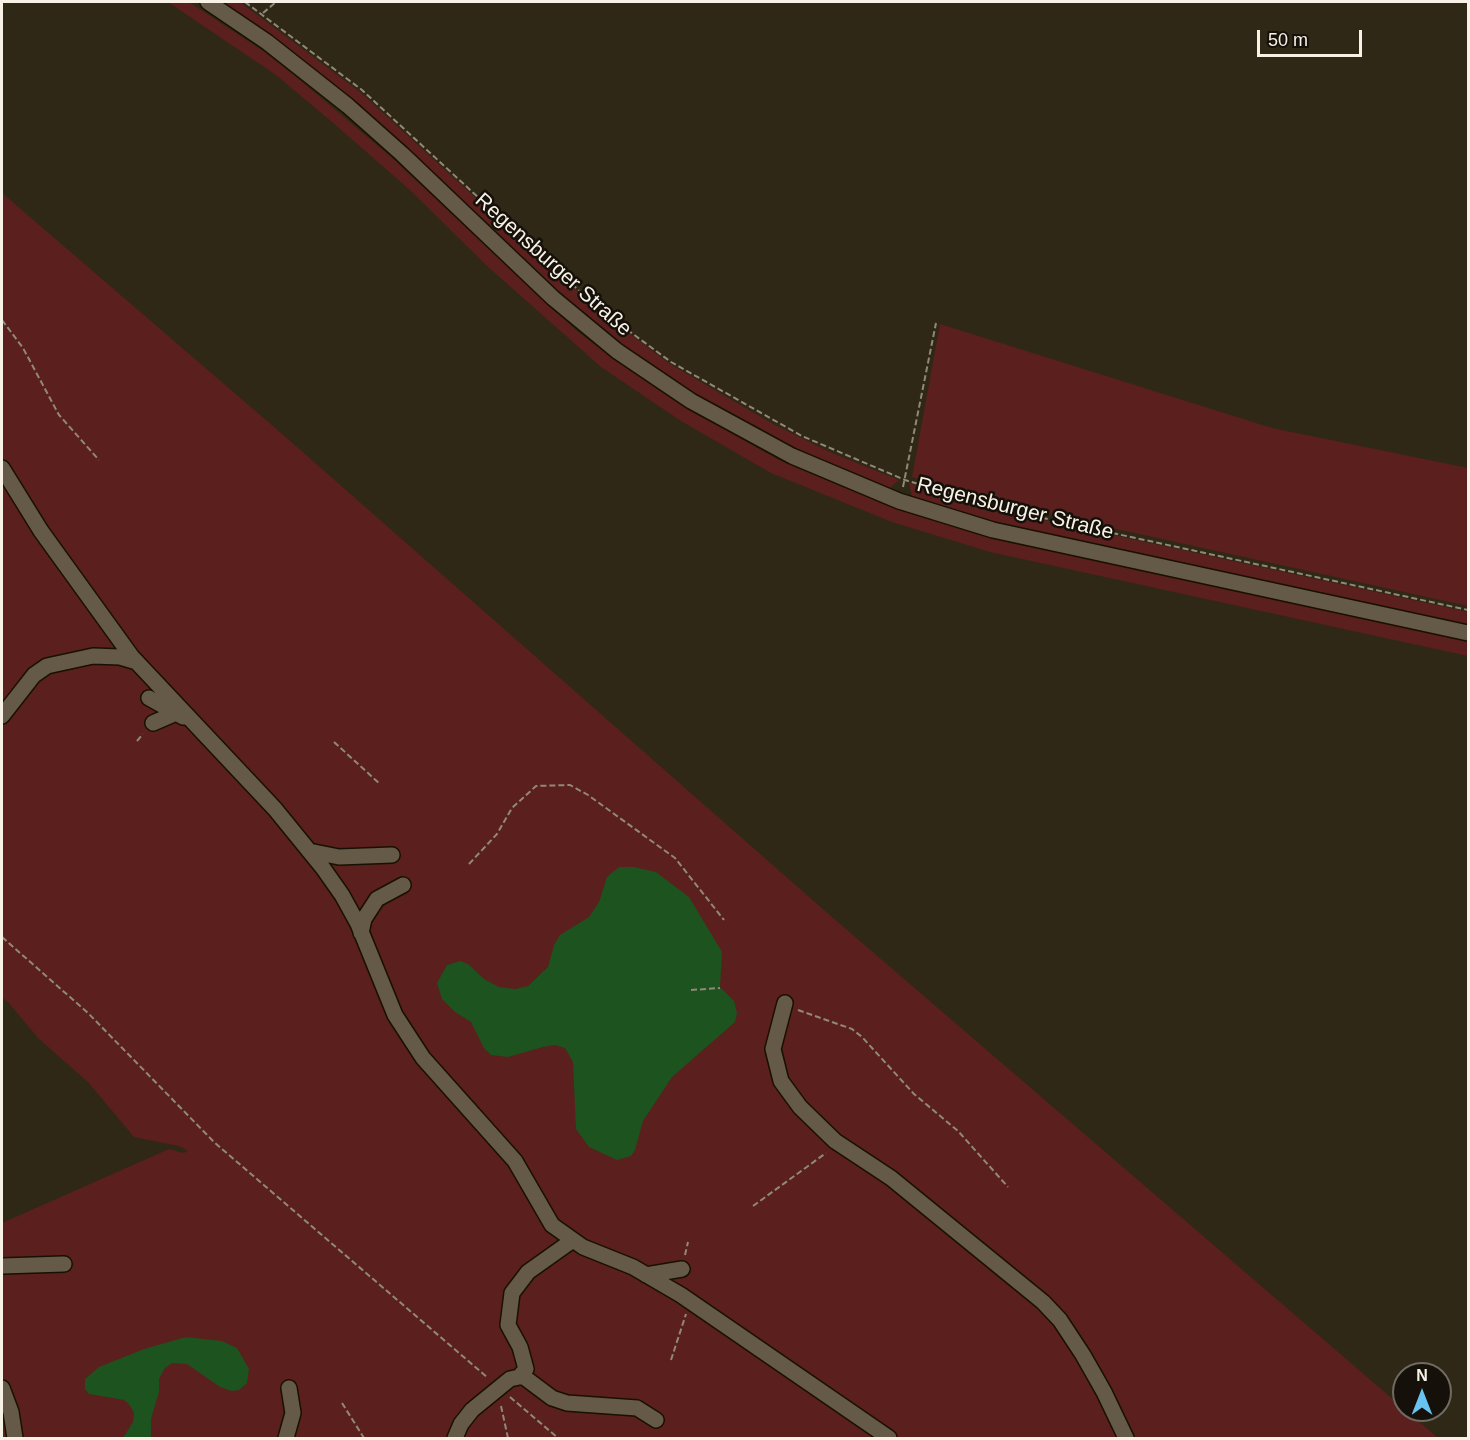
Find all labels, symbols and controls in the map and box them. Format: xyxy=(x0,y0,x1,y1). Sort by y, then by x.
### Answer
scale bar xyxy=(1260,18,1365,56)
text: 50 m xyxy=(1268,30,1308,50)
street label: Regensburger Straße xyxy=(470,188,636,342)
street label: Regensburger Straße xyxy=(914,472,1116,546)
north arrow xyxy=(1392,1362,1452,1422)
text: N xyxy=(1416,1367,1428,1384)

